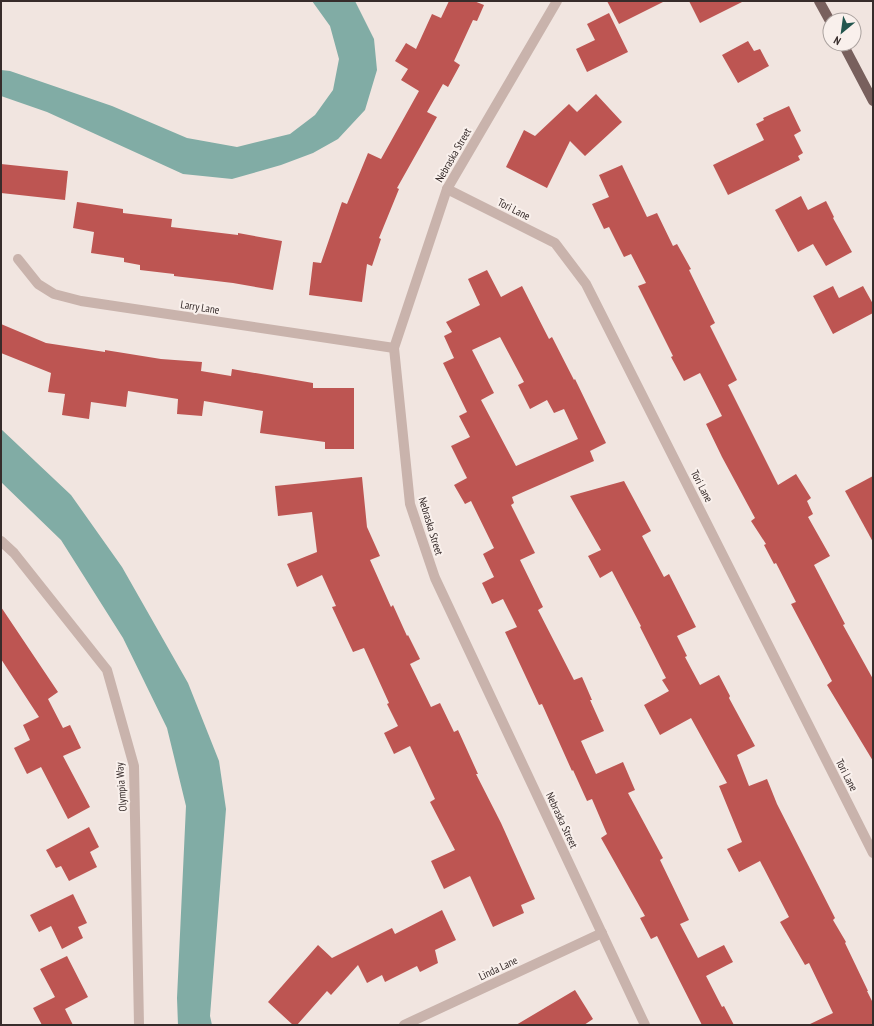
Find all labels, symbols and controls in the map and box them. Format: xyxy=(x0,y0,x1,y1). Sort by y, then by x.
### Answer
north arrow xyxy=(822,12,862,52)
text: N xyxy=(831,33,843,48)
street label: Nebraska Street xyxy=(432,125,474,185)
street label: Tori Lane xyxy=(495,195,533,223)
street label: Larry Lane xyxy=(180,297,221,317)
street label: Tori Lane xyxy=(688,467,716,505)
street label: Nebraska Street xyxy=(416,495,446,557)
street label: Tori Lane xyxy=(833,756,861,794)
street label: Olympia Way xyxy=(112,761,130,812)
street label: Nebraska Street xyxy=(543,790,581,850)
street label: Linda Lane xyxy=(476,953,520,983)

